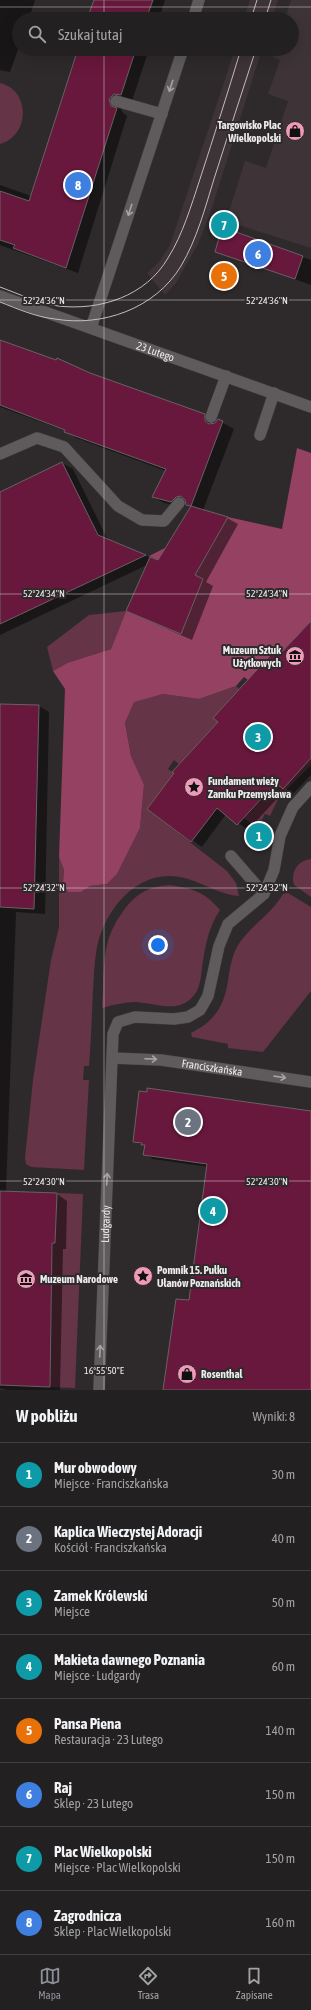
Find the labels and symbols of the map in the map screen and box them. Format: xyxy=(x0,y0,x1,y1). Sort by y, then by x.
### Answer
one-way arrow xyxy=(167,79,174,92)
place label: Targowisko Plac Wielkopolski xyxy=(218,119,282,144)
shop icon: Targowisko Plac Wielkopolski xyxy=(284,120,306,142)
pin: 8 xyxy=(65,170,91,200)
one-way arrow xyxy=(126,203,134,215)
pin: 7 xyxy=(211,210,237,240)
pin: 6 xyxy=(245,239,271,269)
pin: 5 xyxy=(211,261,237,291)
text: 52°24'36"N xyxy=(23,295,65,306)
text: 52°24'36"N xyxy=(246,295,288,306)
street label: 23 Lutego xyxy=(135,339,176,364)
text: 52°24'34"N xyxy=(23,588,65,599)
text: 52°24'34"N xyxy=(246,588,288,599)
place label: Muzeum Sztuk Użytkowych xyxy=(223,644,281,669)
museum icon: Muzeum Sztuk Użytkowych xyxy=(284,645,306,667)
pin: 3 xyxy=(245,722,271,752)
place label: Fundament wieży Zamku Przemysława xyxy=(208,775,291,800)
place icon: Fundament wieży Zamku Przemysława xyxy=(183,776,205,798)
pin: 1 xyxy=(246,821,272,851)
text: 52°24'32"N xyxy=(23,882,65,893)
text: 52°24'32"N xyxy=(246,882,288,893)
your location xyxy=(148,935,168,955)
one-way arrow xyxy=(144,1056,157,1063)
street label: Franciszkańska xyxy=(181,1057,243,1078)
one-way arrow xyxy=(273,1073,286,1081)
pin: 2 xyxy=(175,1107,201,1137)
one-way arrow xyxy=(103,1173,111,1186)
text: 52°24'30"N xyxy=(23,1176,65,1187)
text: 52°24'30"N xyxy=(246,1176,288,1187)
pin: 4 xyxy=(200,1196,226,1226)
street label: Ludgardy xyxy=(99,1205,112,1243)
place label: Pomnik 15. Pułku Ułanów Poznańskich xyxy=(157,1264,241,1289)
place icon: Pomnik 15. Pułku Ułanów Poznańskich xyxy=(132,1265,154,1287)
museum icon: Muzeum Narodowe xyxy=(15,1268,37,1290)
place label: Muzeum Narodowe xyxy=(40,1273,118,1285)
one-way arrow xyxy=(96,1345,104,1358)
shop icon: Rosenthal xyxy=(176,1363,198,1385)
text: 16°55'50"E xyxy=(84,1365,125,1376)
place label: Rosenthal xyxy=(201,1368,243,1380)

